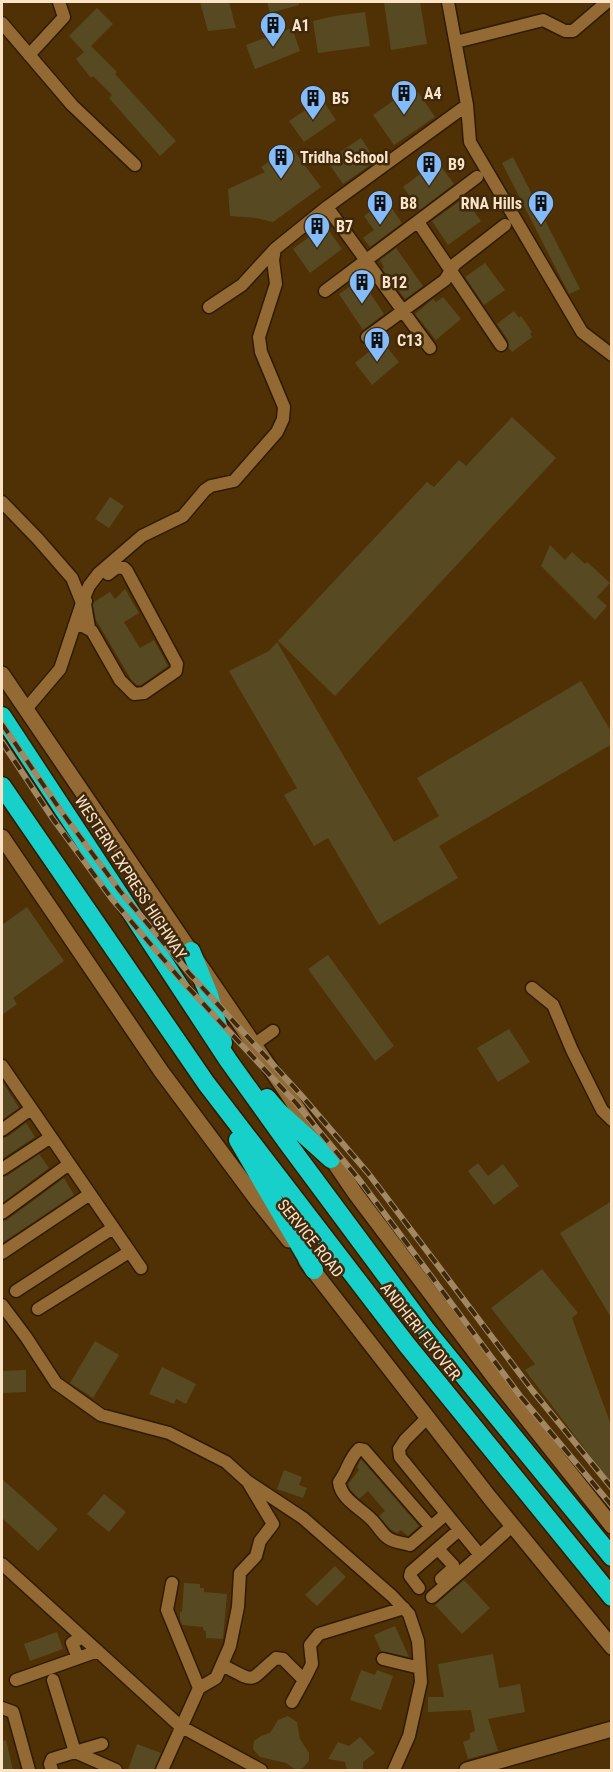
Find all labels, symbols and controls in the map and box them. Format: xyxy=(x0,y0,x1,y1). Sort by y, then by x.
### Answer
building icon: A1 xyxy=(258,10,288,48)
place label: A1 xyxy=(292,16,310,35)
building icon: A4 xyxy=(389,78,419,116)
building icon: B5 xyxy=(298,83,328,121)
place label: A4 xyxy=(424,84,442,103)
place label: B5 xyxy=(332,89,349,108)
building icon: Tridha School xyxy=(266,142,296,180)
place label: Tridha School xyxy=(300,148,388,167)
building icon: B9 xyxy=(414,149,444,187)
place label: B9 xyxy=(448,155,465,174)
building icon: B8 xyxy=(365,188,395,226)
building icon: RNA Hills xyxy=(526,188,556,226)
place label: B8 xyxy=(400,194,417,213)
place label: RNA Hills xyxy=(461,194,522,213)
building icon: B7 xyxy=(302,211,332,249)
place label: B7 xyxy=(336,217,353,236)
building icon: B12 xyxy=(347,267,377,305)
place label: B12 xyxy=(382,273,407,292)
building icon: C13 xyxy=(362,325,392,363)
place label: C13 xyxy=(397,331,422,350)
street label: WESTERN EXPRESS HIGHWAY xyxy=(71,792,191,963)
street label: SERVICE ROAD xyxy=(273,1196,348,1281)
street label: ANDHERI FLYOVER xyxy=(377,1279,465,1384)

